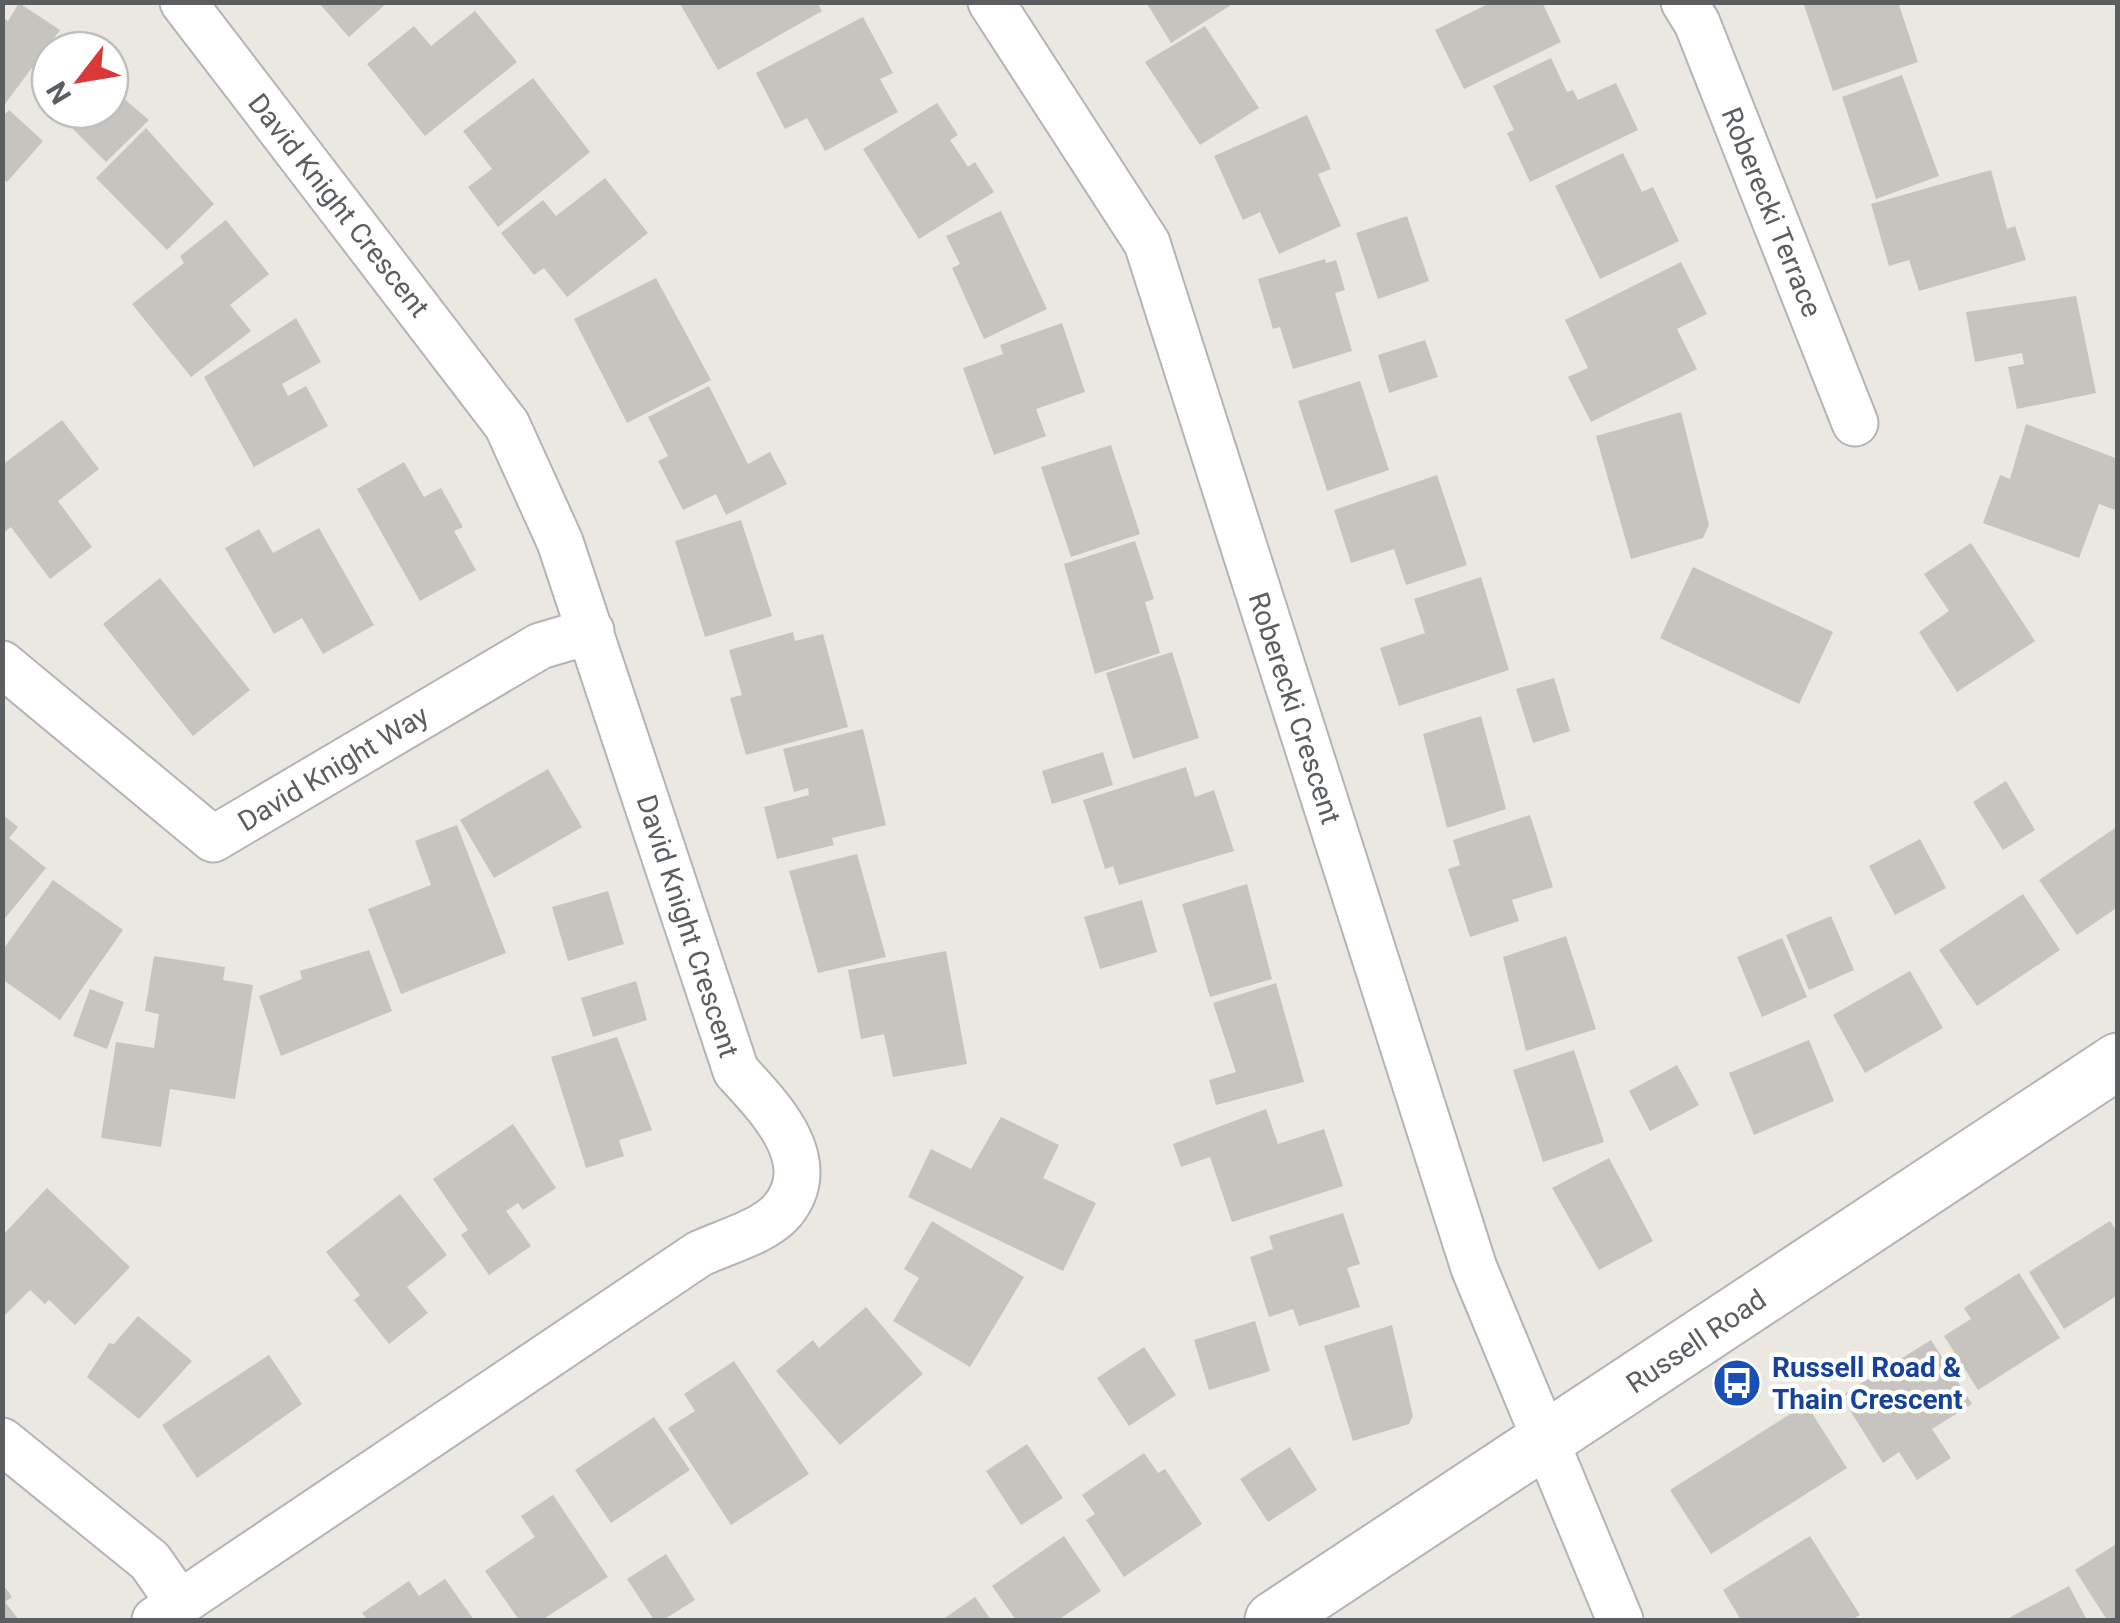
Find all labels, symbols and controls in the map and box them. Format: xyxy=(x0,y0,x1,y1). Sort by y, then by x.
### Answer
north arrow xyxy=(30,30,130,130)
text: N xyxy=(40,76,78,110)
street label: David Knight Crescent xyxy=(241,87,436,323)
street label: Roberecki Terrace xyxy=(1714,102,1829,322)
street label: Roberecki Crescent xyxy=(1242,588,1348,828)
street label: David Knight Way xyxy=(232,699,434,838)
street label: David Knight Crescent xyxy=(629,791,746,1062)
street label: Russell Road xyxy=(1620,1283,1772,1400)
place label: Russell Road & Thain Crescent xyxy=(1772,1351,1963,1416)
bus stop icon: Russell Road & Thain Crescent xyxy=(1711,1357,1763,1409)

